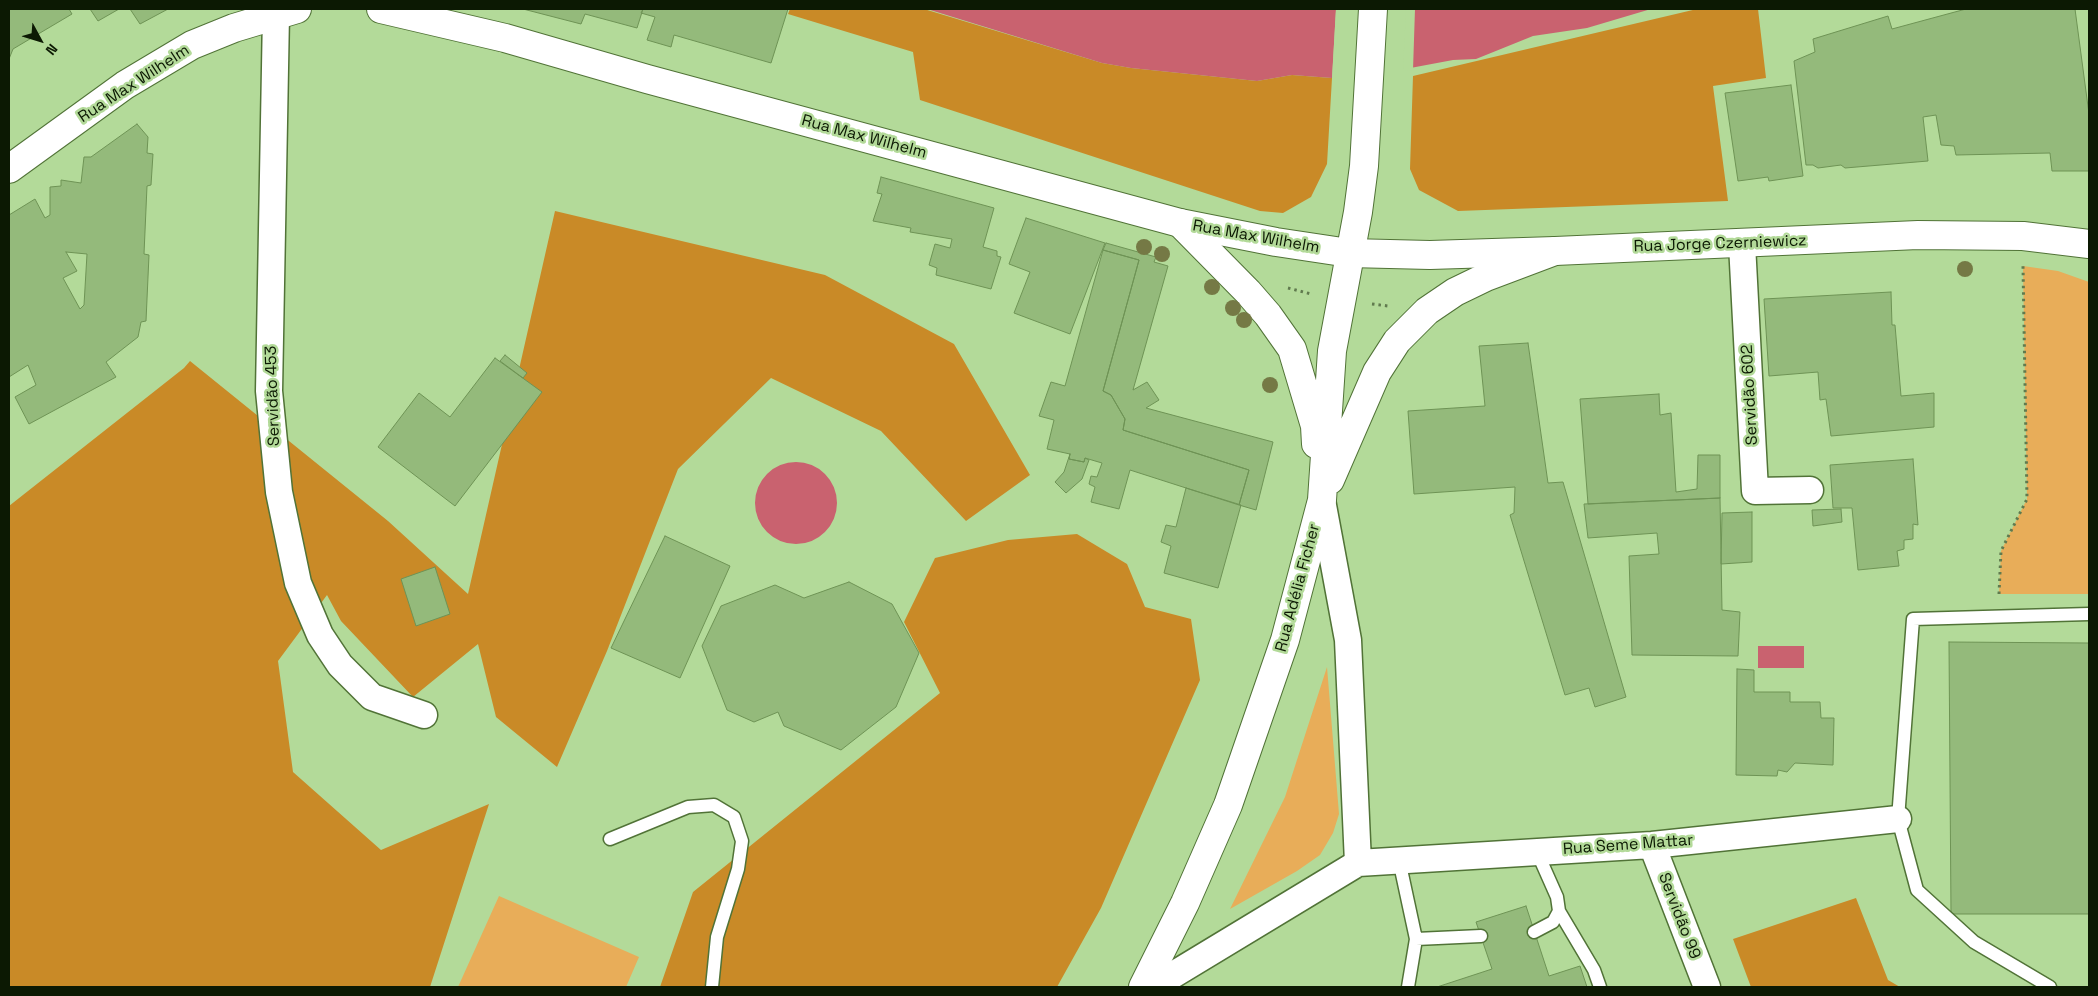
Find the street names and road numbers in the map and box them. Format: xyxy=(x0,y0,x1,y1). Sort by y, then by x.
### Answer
street label: Rua Max Wilhelm xyxy=(75,41,193,127)
street label: Rua Max Wilhelm xyxy=(799,111,929,163)
street label: Rua Max Wilhelm xyxy=(1191,216,1321,258)
street label: Rua Jorge Czerniewicz xyxy=(1633,231,1807,257)
street label: Servidão 602 xyxy=(1738,344,1762,446)
street label: Servidão 453 xyxy=(262,345,284,447)
street label: Rua Adélia Ficher xyxy=(1272,522,1324,654)
street label: Rua Seme Mattar xyxy=(1562,831,1694,859)
street label: Servidão 99 xyxy=(1654,870,1704,962)

